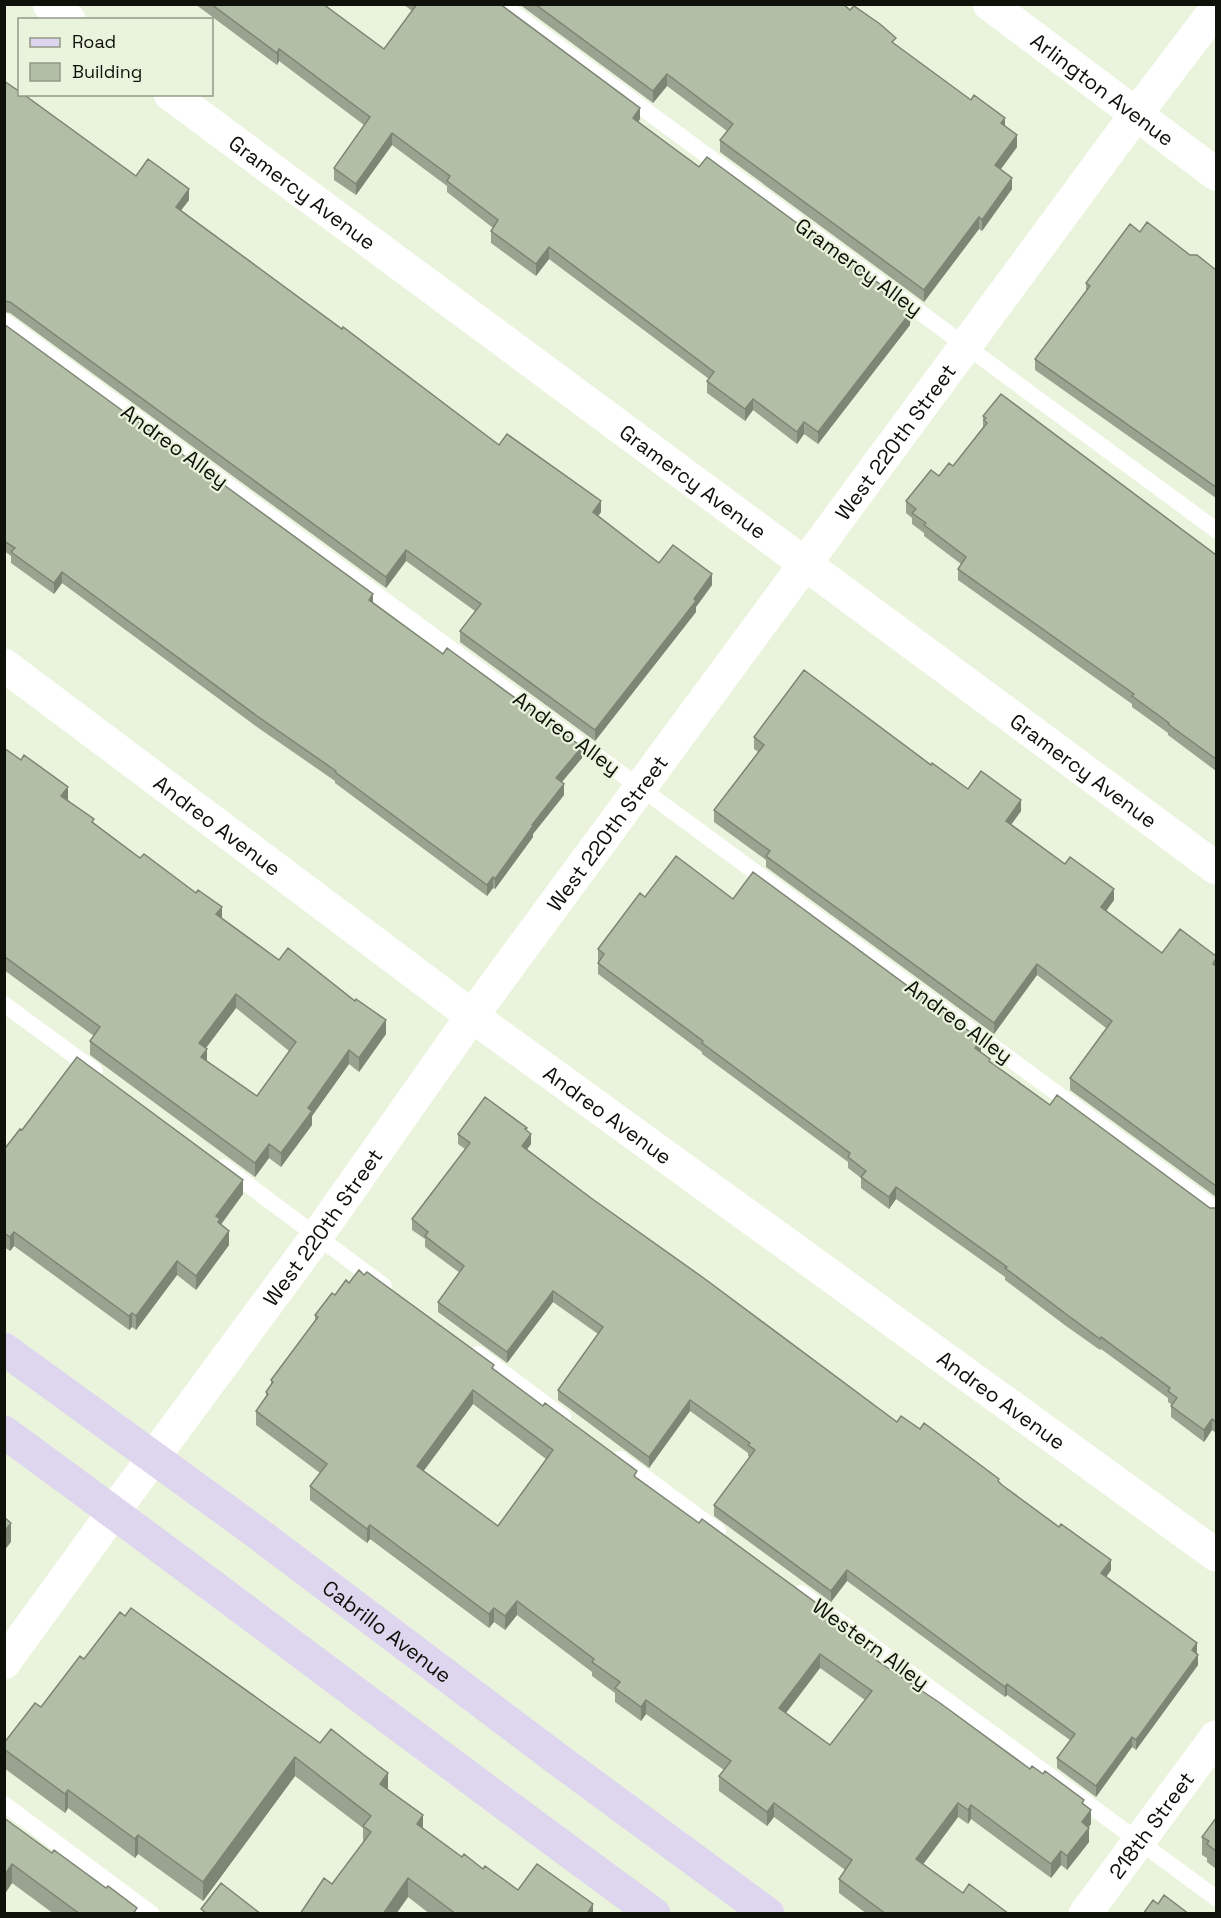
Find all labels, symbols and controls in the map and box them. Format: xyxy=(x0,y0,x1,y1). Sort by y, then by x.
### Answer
legend xyxy=(18,18,213,96)
street label: Arlington Avenue xyxy=(1026,27,1180,152)
text: Road xyxy=(72,30,116,53)
text: Building xyxy=(72,60,142,83)
street label: Gramercy Avenue xyxy=(224,129,382,255)
street label: Gramercy Alley xyxy=(790,212,928,322)
street label: West 220th Street xyxy=(829,358,962,525)
street label: Andreo Alley xyxy=(116,398,234,494)
street label: Gramercy Avenue xyxy=(614,418,772,545)
street label: Andreo Alley xyxy=(508,685,626,781)
street label: Gramercy Avenue xyxy=(1005,707,1163,834)
street label: West 220th Street xyxy=(540,749,673,916)
street label: Andreo Avenue xyxy=(149,769,286,882)
street label: Andreo Alley xyxy=(900,973,1018,1069)
street label: Andreo Avenue xyxy=(539,1059,677,1170)
street label: West 220th Street xyxy=(257,1143,388,1311)
street label: Andreo Avenue xyxy=(932,1344,1071,1455)
street label: Cabrillo Avenue xyxy=(317,1574,457,1688)
street label: Western Alley xyxy=(807,1593,935,1695)
street label: 218th Street xyxy=(1102,1766,1200,1884)

